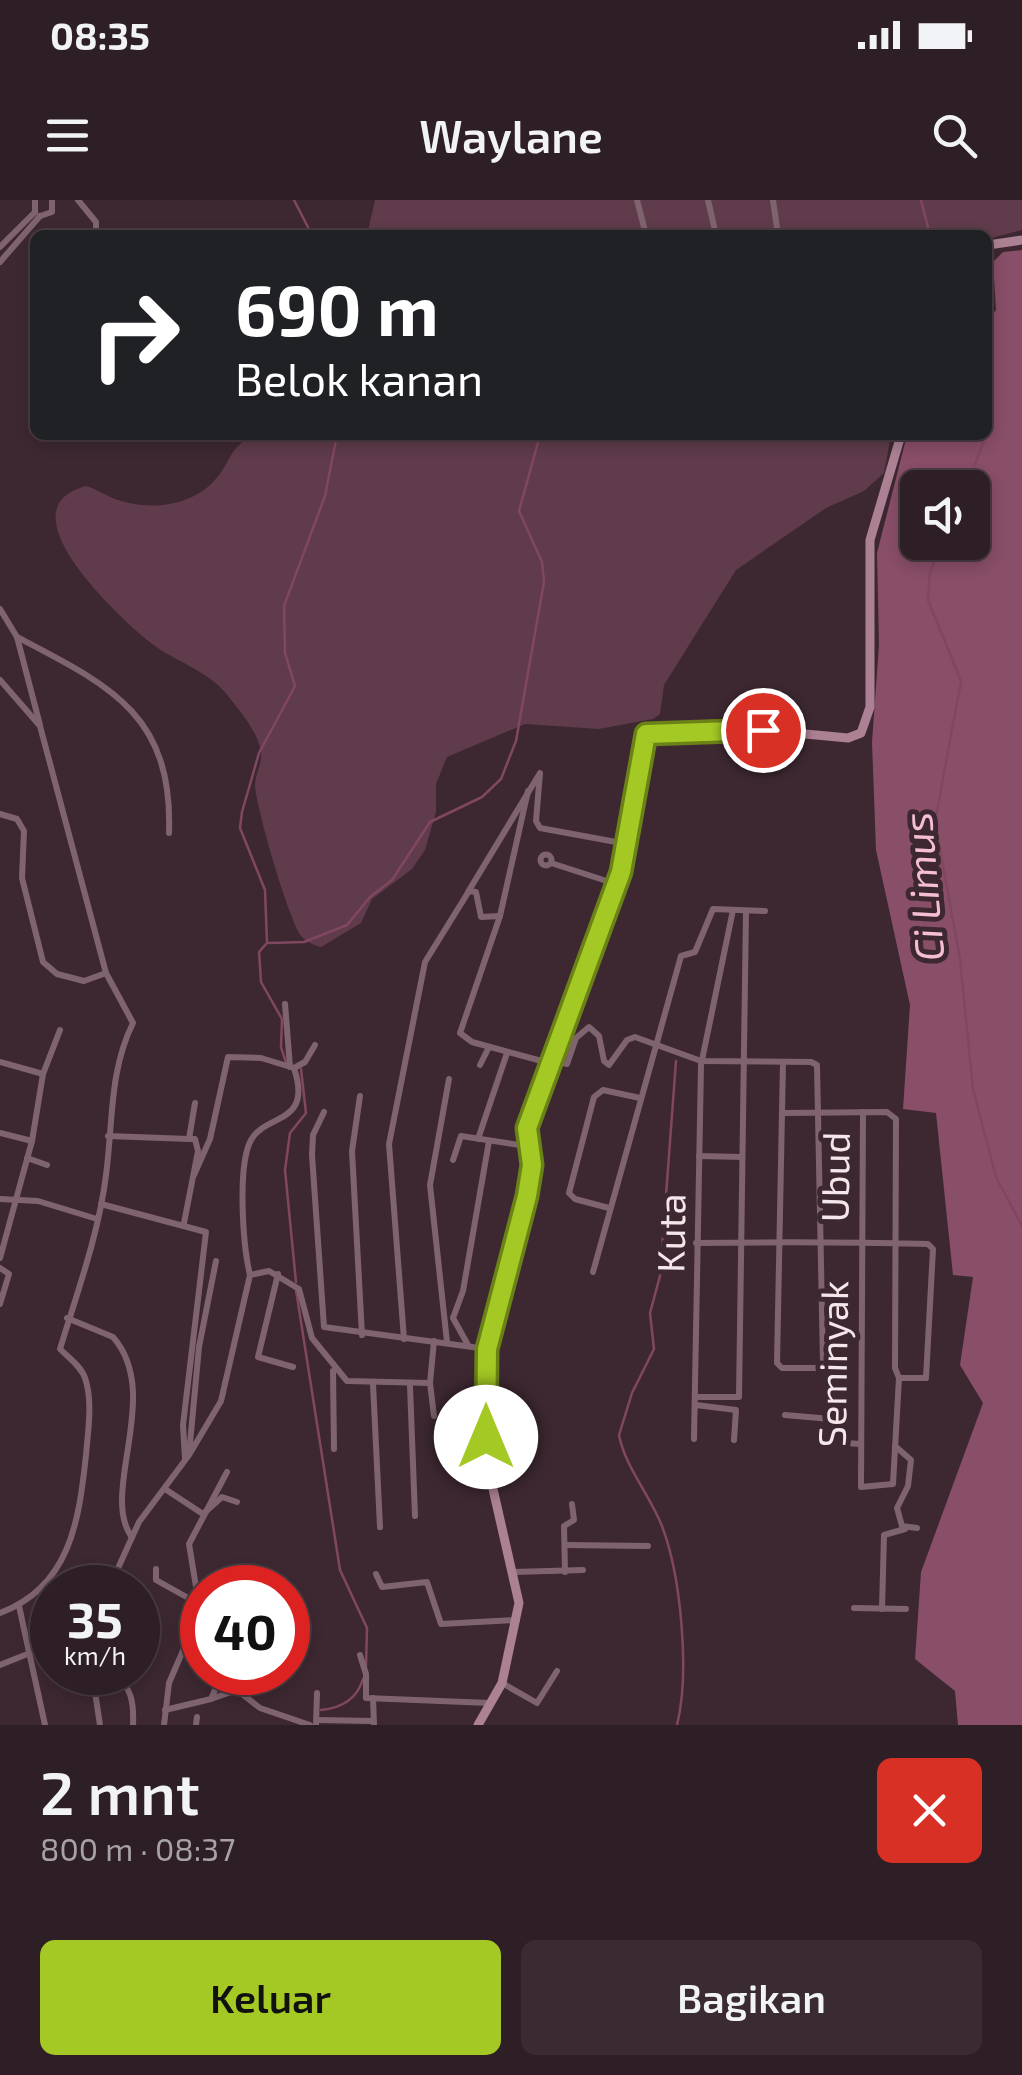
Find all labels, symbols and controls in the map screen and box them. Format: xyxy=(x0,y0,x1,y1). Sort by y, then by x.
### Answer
text: 08:35 xyxy=(50,12,150,58)
icon: menu xyxy=(40,108,95,163)
text: Waylane xyxy=(419,108,603,162)
icon: search xyxy=(927,108,982,163)
text: 690 m xyxy=(235,266,439,350)
icon: right xyxy=(70,270,200,400)
text: Belok kanan xyxy=(235,351,483,405)
map controls xyxy=(900,470,990,560)
button: sound xyxy=(900,470,990,560)
pin xyxy=(721,688,806,773)
icon: arrive xyxy=(736,703,791,758)
water label: Ci Limus xyxy=(892,810,952,964)
street label: Ubud xyxy=(810,1131,858,1223)
street label: Kuta xyxy=(646,1193,694,1273)
street label: Seminyak xyxy=(808,1280,856,1448)
position arrow xyxy=(434,1385,538,1489)
speed limit sign: 40 xyxy=(180,1565,310,1695)
text: 35 xyxy=(67,1588,123,1648)
text: km/h xyxy=(64,1640,126,1670)
text: 2 mnt xyxy=(40,1755,200,1827)
button: close xyxy=(877,1758,982,1863)
text: 800 m · 08:37 xyxy=(40,1829,235,1867)
button: Keluar xyxy=(40,1940,501,2055)
button: Bagikan xyxy=(521,1940,982,2055)

